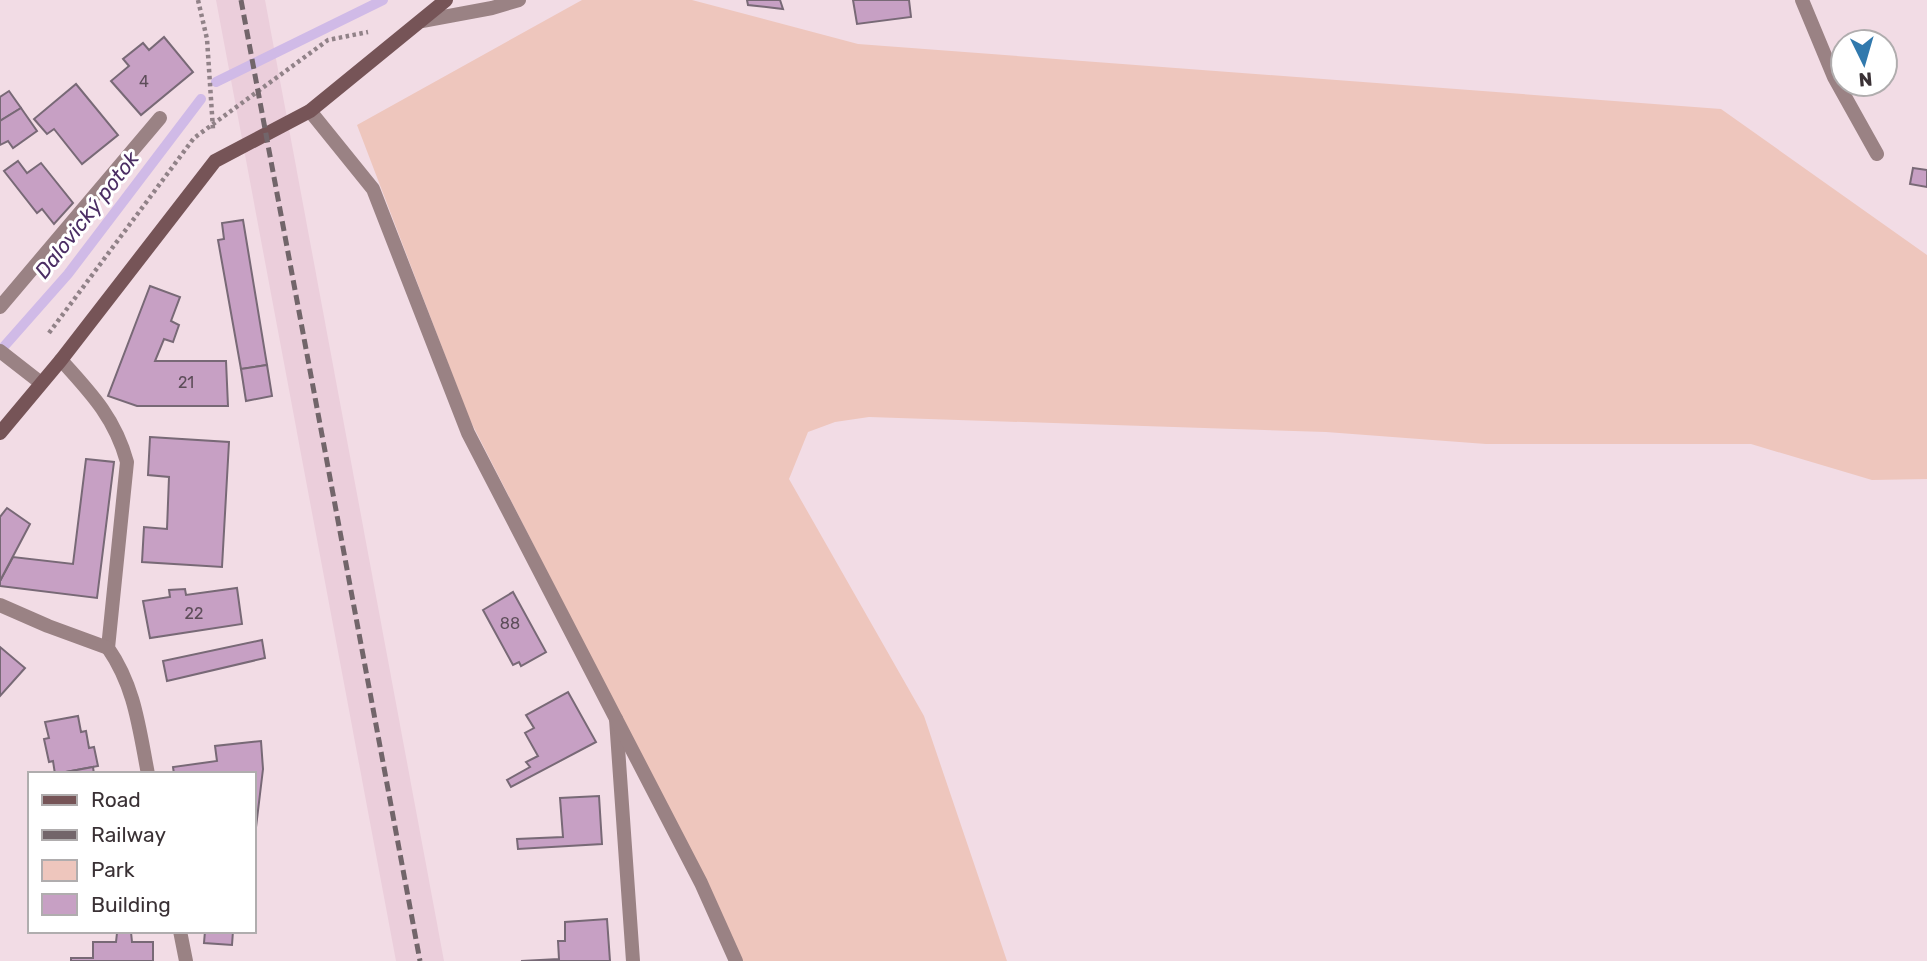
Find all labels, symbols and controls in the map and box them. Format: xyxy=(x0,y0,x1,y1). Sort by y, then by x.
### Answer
north arrow xyxy=(1829,28,1899,98)
text: N xyxy=(1858,67,1873,91)
house number: 4 xyxy=(139,72,149,91)
water label: Dalovický potok xyxy=(29,145,145,283)
house number: 21 xyxy=(178,373,194,392)
house number: 22 xyxy=(185,604,203,623)
house number: 88 xyxy=(500,614,520,633)
legend xyxy=(28,772,256,933)
text: Road xyxy=(91,787,141,812)
text: Railway xyxy=(91,822,166,847)
text: Park xyxy=(91,857,135,882)
text: Building xyxy=(91,892,171,917)

